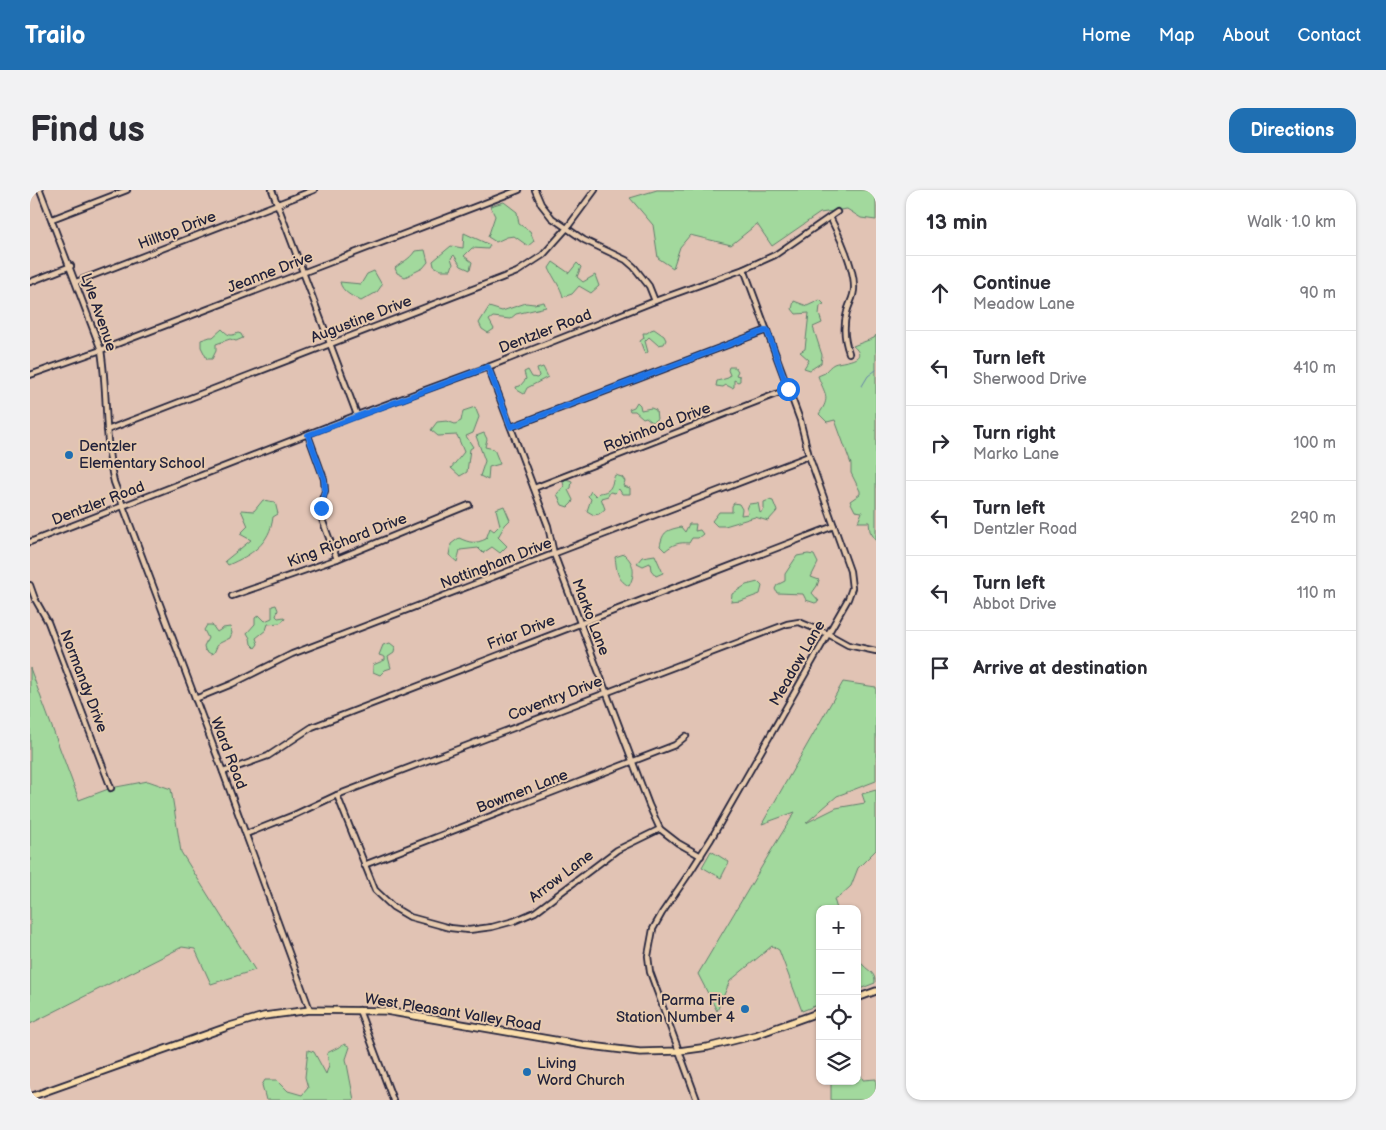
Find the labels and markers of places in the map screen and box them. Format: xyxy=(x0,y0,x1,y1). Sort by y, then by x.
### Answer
place label: Dentzler Elementary School xyxy=(79,437,205,473)
marker: Dentzler Elementary School xyxy=(63,449,75,461)
place label: Parma Fire Station Number 4 xyxy=(616,991,735,1027)
marker: Parma Fire Station Number 4 xyxy=(739,1003,751,1015)
place label: Living Word Church xyxy=(537,1054,625,1090)
marker: Living Word Church xyxy=(521,1066,533,1078)

